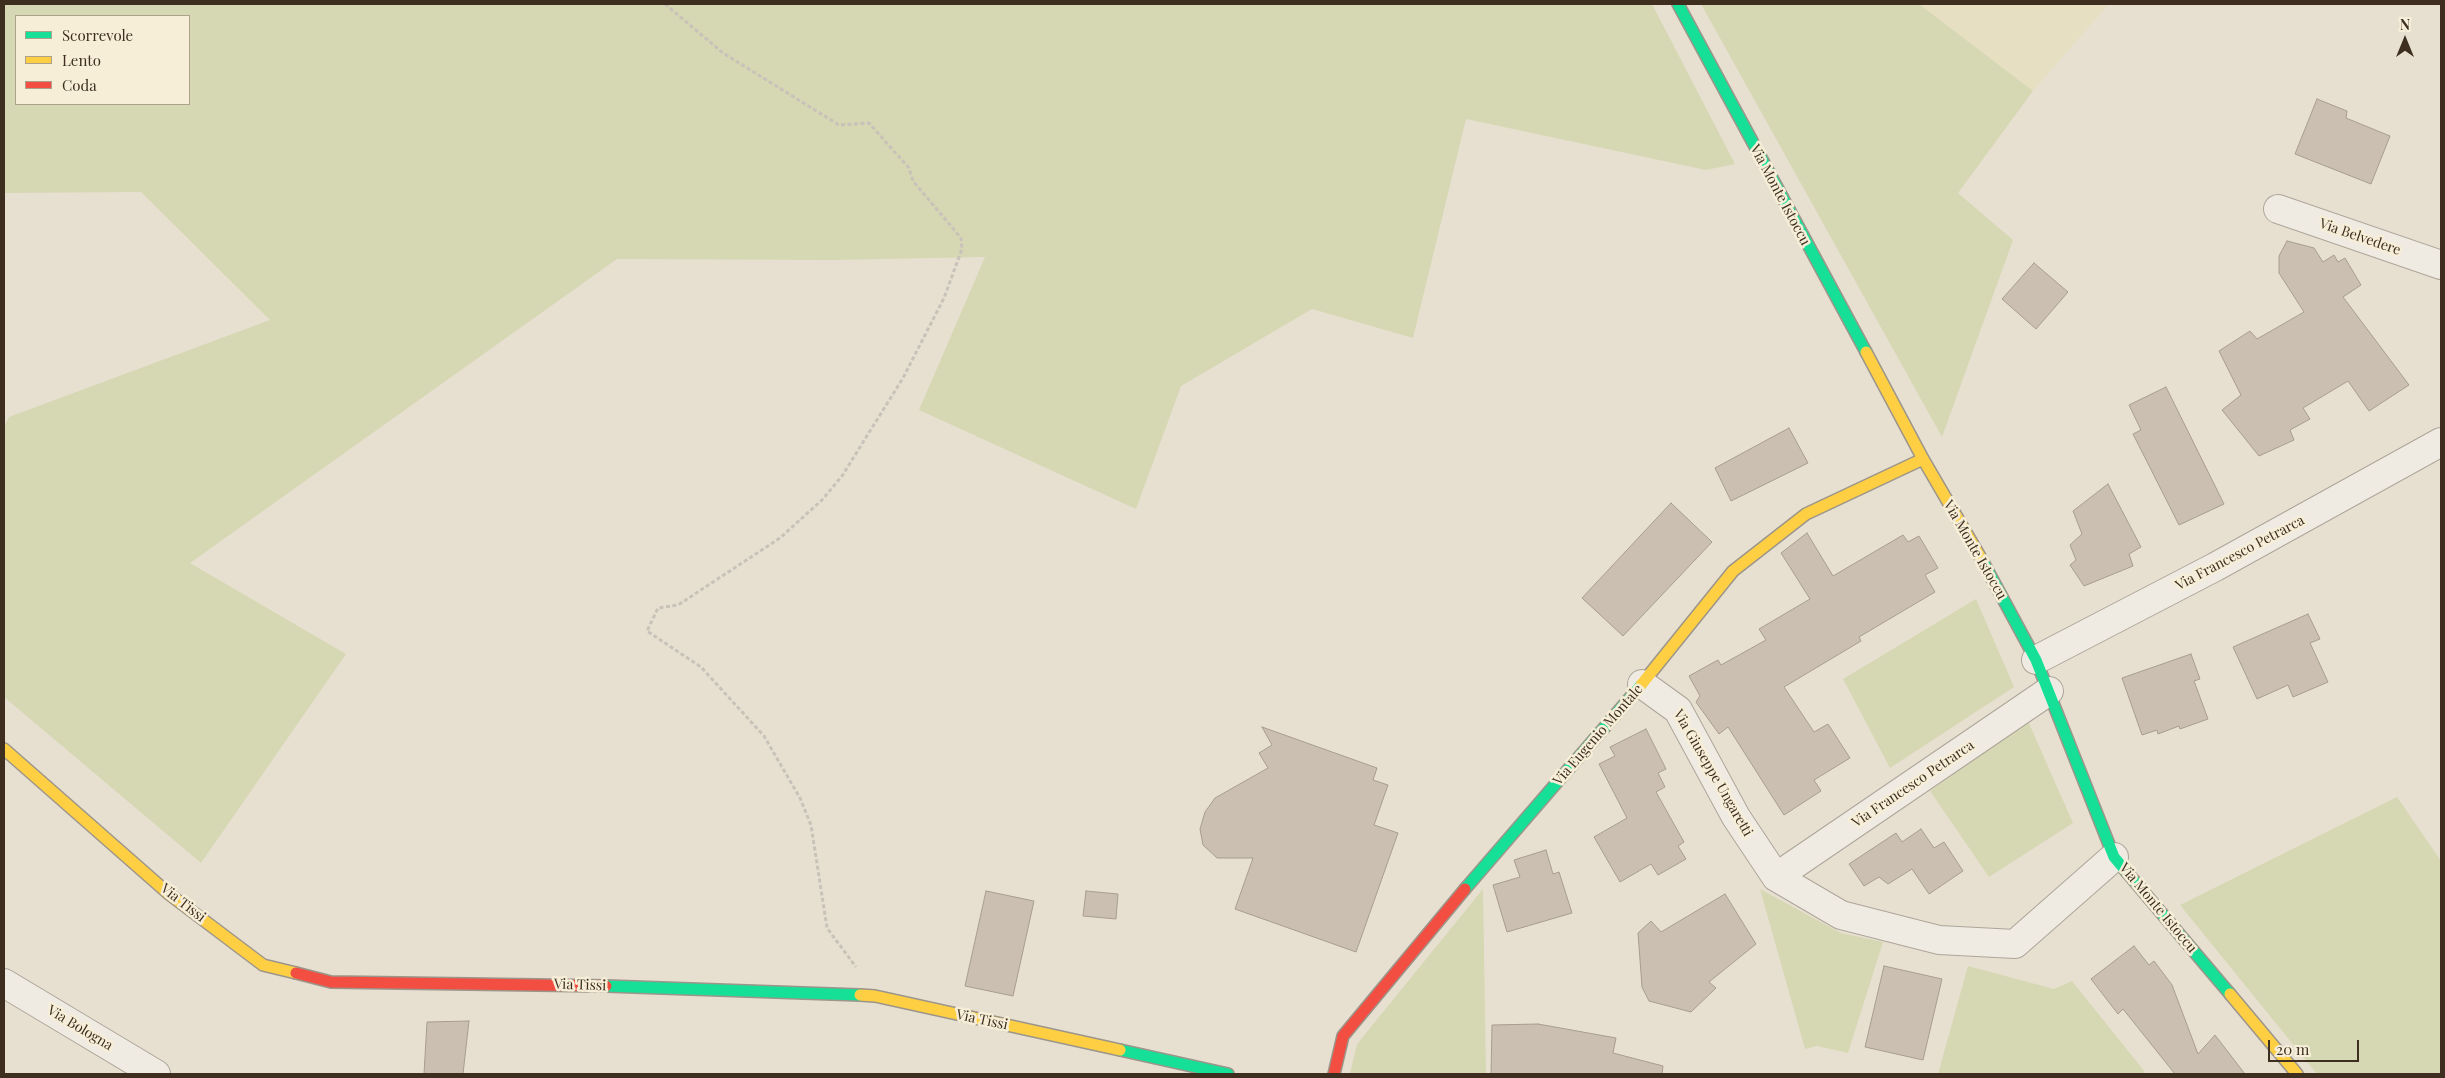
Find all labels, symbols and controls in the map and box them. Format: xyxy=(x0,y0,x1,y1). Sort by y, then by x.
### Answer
legend xyxy=(15,15,190,105)
north arrow xyxy=(2380,15,2430,65)
text: N xyxy=(2400,15,2410,34)
text: Scorrevole xyxy=(62,25,133,45)
text: Lento xyxy=(62,50,101,70)
text: Coda xyxy=(62,75,97,95)
street label: Via Monte Istoccu xyxy=(1746,142,1814,248)
street label: Via Belvedere xyxy=(2317,215,2403,259)
street label: Via Monte Istoccu xyxy=(1940,497,2010,603)
street label: Via Francesco Petrarca xyxy=(2173,512,2307,594)
street label: Via Eugenio Montale xyxy=(1550,681,1646,789)
street label: Via Giuseppe Ungaretti xyxy=(1670,707,1756,839)
street label: Via Francesco Petrarca xyxy=(1849,737,1977,831)
street label: Via Monte Istoccu xyxy=(2116,860,2200,956)
street label: Via Tissi xyxy=(157,880,209,926)
street label: Via Tissi xyxy=(554,976,606,994)
street label: Via Bologna xyxy=(44,1002,116,1054)
street label: Via Tissi xyxy=(955,1006,1009,1034)
scale bar xyxy=(2270,1030,2361,1062)
text: 20 m xyxy=(2276,1039,2309,1059)

